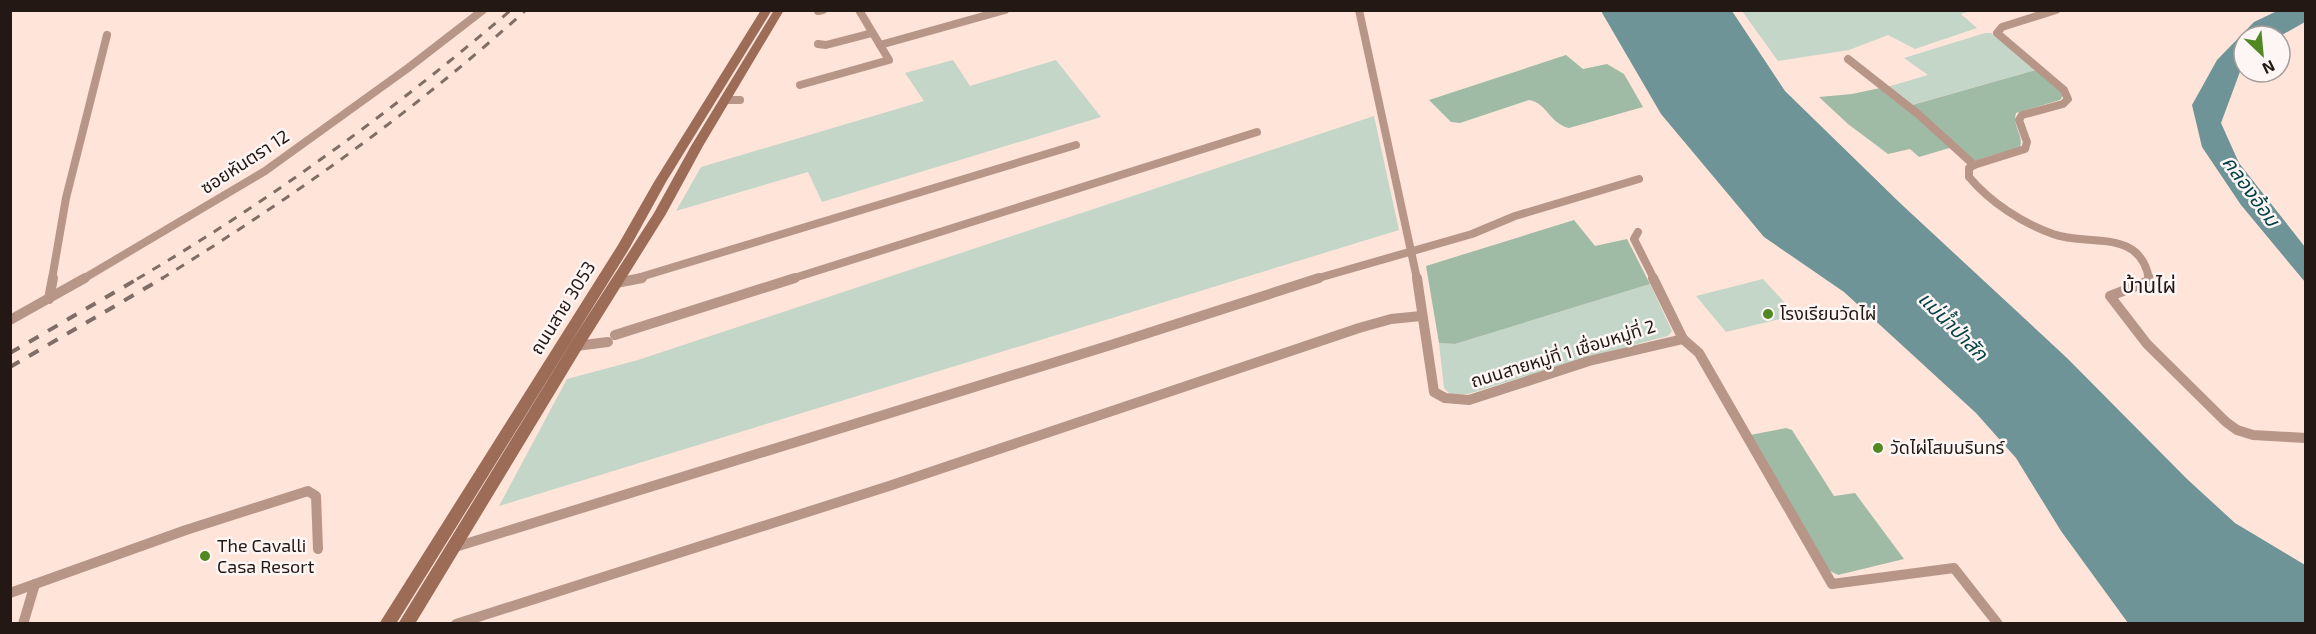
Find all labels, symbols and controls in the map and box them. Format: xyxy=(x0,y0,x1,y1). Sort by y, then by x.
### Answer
north arrow xyxy=(2232,24,2292,84)
text: N xyxy=(2259,57,2278,79)
street label: ซอยหันตรา 12 xyxy=(196,124,293,198)
water label: คลองอ้อม xyxy=(2218,151,2286,232)
street label: ถนนสาย 3053 xyxy=(525,257,599,358)
district label: บ้านไผ่ xyxy=(2122,272,2176,297)
water label: แม่น้ำป่าสัก xyxy=(1914,285,1995,365)
place label: โรงเรียนวัดไผ่ xyxy=(1780,302,1877,324)
marker: โรงเรียนวัดไผ่ xyxy=(1761,307,1775,321)
street label: ถนนสายหมู่ที่ 1 เชื่อมหมู่ที่ 2 xyxy=(1467,313,1658,394)
place label: วัดไผ่โสมนรินทร์ xyxy=(1890,436,2005,458)
marker: วัดไผ่โสมนรินทร์ xyxy=(1871,441,1885,455)
place label: The Cavalli Casa Resort xyxy=(217,534,314,577)
marker: The Cavalli Casa Resort xyxy=(198,549,212,563)

